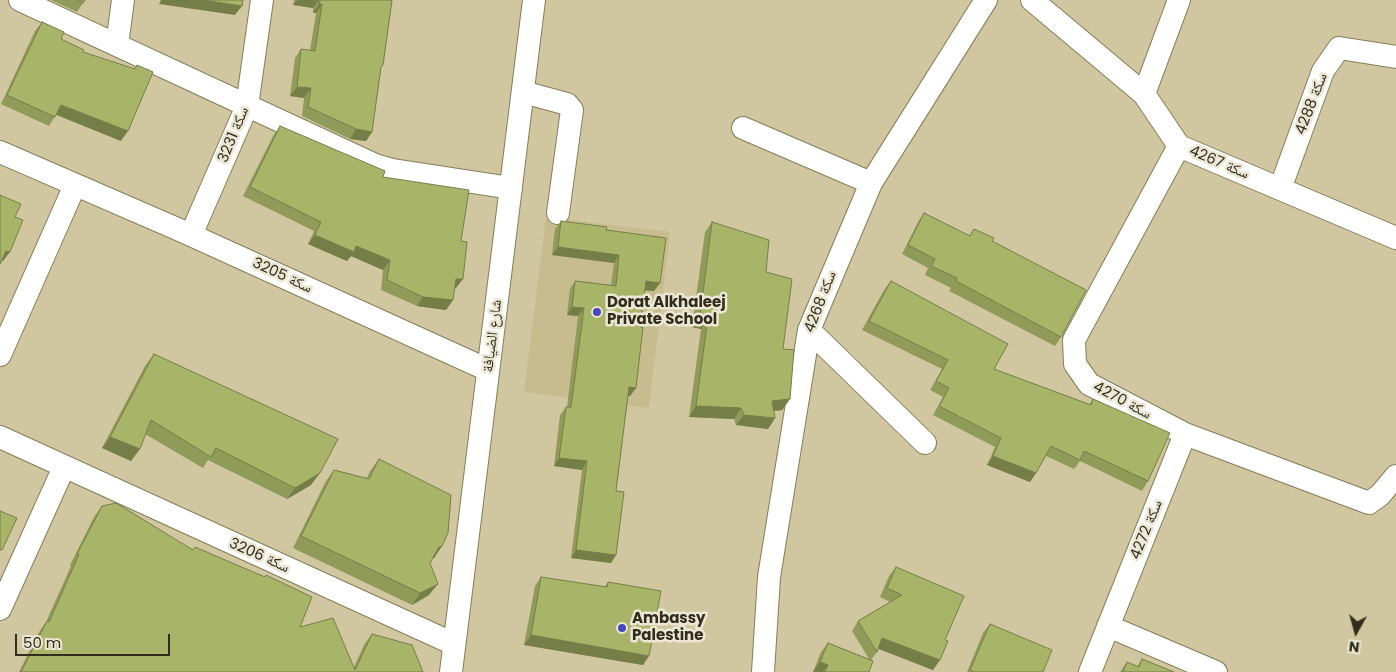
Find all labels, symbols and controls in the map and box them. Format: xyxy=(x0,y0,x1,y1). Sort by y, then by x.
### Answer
street label: سكة 4288 xyxy=(1292,71,1332,137)
street label: سكة 3231 xyxy=(215,104,253,166)
street label: سكة 4267 xyxy=(1186,142,1252,184)
street label: سكة 3205 xyxy=(249,254,315,298)
street label: سكة 4268 xyxy=(801,269,841,335)
place label: Dorat Alkhaleej Private School xyxy=(607,294,726,329)
street label: شارع الضيافة xyxy=(480,299,506,373)
marker: Dorat Alkhaleej Private School xyxy=(591,306,603,318)
street label: سكة 4270 xyxy=(1090,378,1154,424)
street label: سكة 4272 xyxy=(1127,498,1167,562)
street label: سكة 3206 xyxy=(226,535,292,577)
north arrow xyxy=(1331,607,1381,657)
place label: Ambassy Palestine xyxy=(632,610,706,645)
marker: Ambassy Palestine xyxy=(616,622,628,634)
scale bar xyxy=(18,624,172,656)
text: 50 m xyxy=(23,632,61,653)
text: N xyxy=(1348,636,1361,657)

